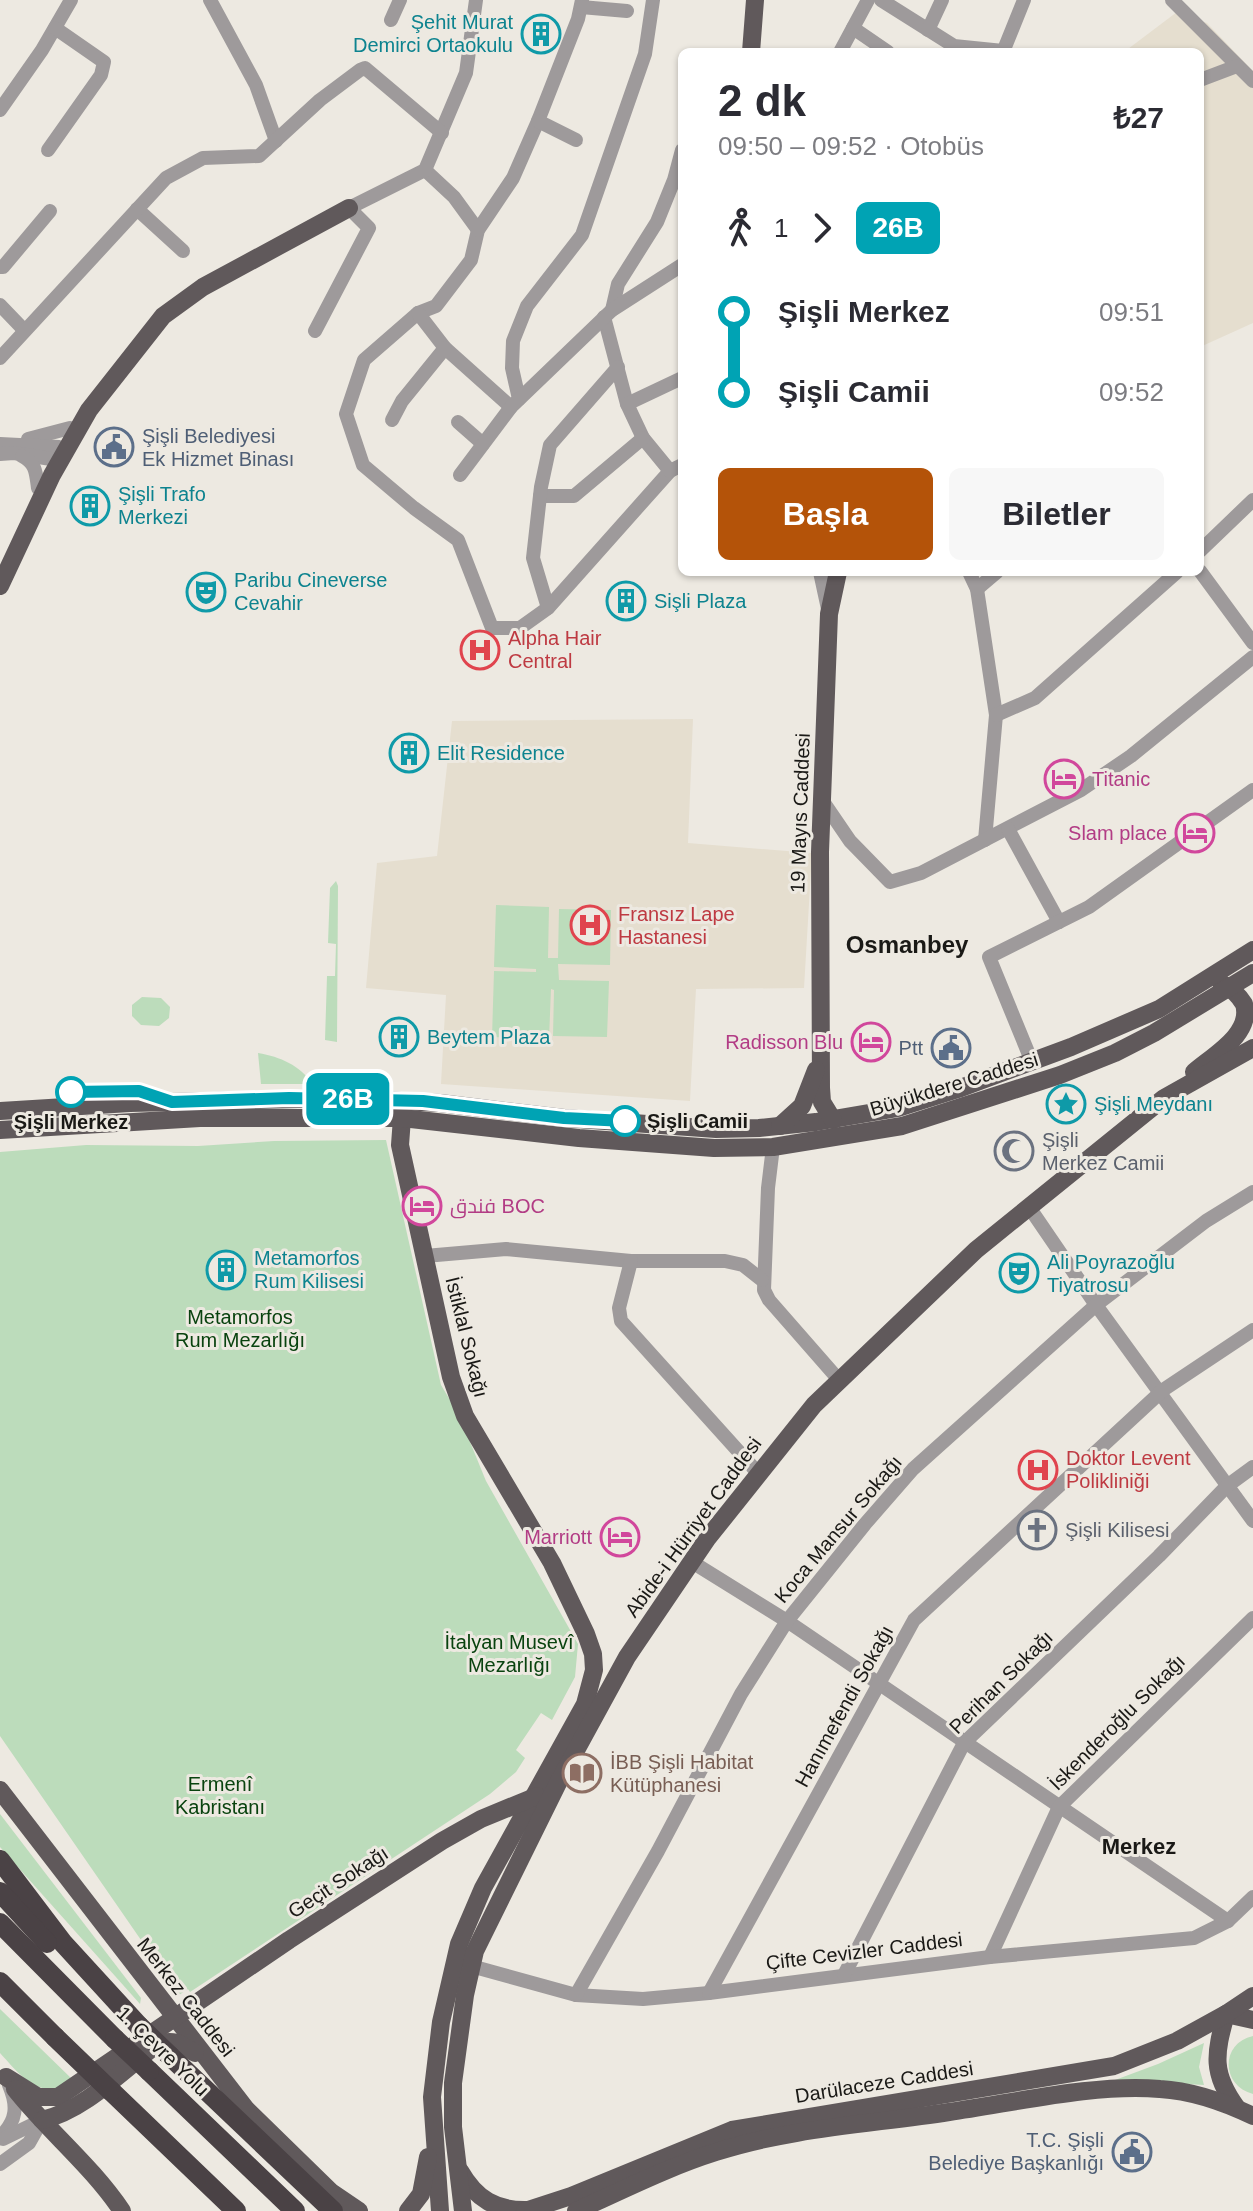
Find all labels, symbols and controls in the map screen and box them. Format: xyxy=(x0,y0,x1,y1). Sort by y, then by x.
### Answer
place label: Şehit Murat Demirci Ortaokulu xyxy=(353,11,513,56)
building icon: Şehit Murat Demirci Ortaokulu xyxy=(520,13,562,55)
text: 2 dk xyxy=(718,76,806,125)
text: ₺27 xyxy=(1113,101,1164,134)
text: 09:50 – 09:52 · Otobüs xyxy=(718,131,984,161)
icon: walk xyxy=(718,206,762,250)
icon: forward xyxy=(800,206,844,250)
text: 26B xyxy=(872,212,924,243)
text: 1 xyxy=(774,213,788,243)
text: Şişli Merkez xyxy=(778,295,950,328)
text: 09:51 xyxy=(1099,297,1164,327)
text: Şişli Camii xyxy=(778,375,930,408)
text: 09:52 xyxy=(1099,377,1164,407)
place label: Şişli Belediyesi Ek Hizmet Binası xyxy=(142,425,294,470)
public building icon: Şişli Belediyesi Ek Hizmet Binası xyxy=(93,426,135,468)
button: Başla xyxy=(718,468,933,560)
button: Biletler xyxy=(949,468,1164,560)
place label: Şişli Trafo Merkezi xyxy=(118,483,206,528)
building icon: Şişli Trafo Merkezi xyxy=(69,485,111,527)
place label: Paribu Cineverse Cevahir xyxy=(234,569,387,614)
theatre icon: Paribu Cineverse Cevahir xyxy=(185,571,227,613)
building icon: Sişli Plaza xyxy=(605,580,647,622)
place label: Sişli Plaza xyxy=(654,590,747,612)
place label: Alpha Hair Central xyxy=(508,627,602,672)
hospital icon: Alpha Hair Central xyxy=(459,629,501,671)
building icon: Elit Residence xyxy=(388,732,430,774)
street label: 19 Mayıs Caddesi xyxy=(786,733,814,893)
place label: Elit Residence xyxy=(437,742,565,764)
hotel icon: Titanic xyxy=(1043,758,1085,800)
place label: Titanic xyxy=(1092,768,1150,790)
hotel icon: Slam place xyxy=(1174,812,1216,854)
place label: Slam place xyxy=(1068,822,1167,844)
place label: Fransız Lape Hastanesi xyxy=(618,903,735,948)
hospital icon: Fransız Lape Hastanesi xyxy=(569,904,611,946)
district label: Osmanbey xyxy=(846,931,969,958)
building icon: Beytem Plaza xyxy=(378,1016,420,1058)
hotel icon: Radisson Blu xyxy=(850,1021,892,1063)
place label: Beytem Plaza xyxy=(427,1026,551,1048)
public building icon: Ptt xyxy=(930,1027,972,1069)
place label: Radisson Blu xyxy=(725,1031,843,1053)
place label: Ptt xyxy=(899,1037,923,1059)
street label: Büyükdere Caddesi xyxy=(867,1048,1041,1120)
line badge: 26B xyxy=(302,1073,394,1125)
marker: Şişli Merkez xyxy=(56,1077,86,1107)
text: 26B xyxy=(322,1083,374,1114)
place icon: Şişli Meydanı xyxy=(1045,1083,1087,1125)
place label: Şişli Meydanı xyxy=(1094,1093,1213,1115)
marker: Şişli Camii xyxy=(610,1106,640,1136)
place label: Şişli Camii xyxy=(647,1110,748,1132)
place label: Şişli Merkez xyxy=(14,1111,128,1133)
place label: Şişli Merkez Camii xyxy=(1042,1129,1164,1174)
mosque icon: Şişli Merkez Camii xyxy=(993,1130,1035,1172)
hotel icon: فندق BOC xyxy=(401,1185,443,1227)
place label: فندق BOC xyxy=(450,1195,545,1219)
place label: Metamorfos Rum Kilisesi xyxy=(254,1247,364,1292)
building icon: Metamorfos Rum Kilisesi xyxy=(205,1249,247,1291)
place label: Ali Poyrazoğlu Tiyatrosu xyxy=(1047,1251,1175,1296)
theatre icon: Ali Poyrazoğlu Tiyatrosu xyxy=(998,1252,1040,1294)
street label: İstiklal Sokağı xyxy=(441,1274,493,1400)
park label: Metamorfos Rum Mezarlığı xyxy=(175,1306,305,1351)
street label: Abide-i Hürriyet Caddesi xyxy=(620,1433,766,1621)
place label: Doktor Levent Polikliniği xyxy=(1066,1447,1191,1492)
hospital icon: Doktor Levent Polikliniği xyxy=(1017,1449,1059,1491)
street label: Koca Mansur Sokağı xyxy=(770,1451,906,1607)
church icon: Şişli Kilisesi xyxy=(1016,1509,1058,1551)
hotel icon: Marriott xyxy=(599,1516,641,1558)
place label: Şişli Kilisesi xyxy=(1065,1519,1169,1541)
place label: Marriott xyxy=(524,1526,592,1548)
street label: Hanımefendi Sokağı xyxy=(790,1621,898,1791)
street label: Perihan Sokağı xyxy=(945,1626,1057,1738)
park label: İtalyan Musevî Mezarlığı xyxy=(445,1631,575,1676)
street label: İskenderoğlu Sokağı xyxy=(1045,1650,1189,1794)
place label: İBB Şişli Habitat Kütüphanesi xyxy=(610,1751,754,1796)
library icon: İBB Şişli Habitat Kütüphanesi xyxy=(561,1752,603,1794)
park label: Ermenî Kabristanı xyxy=(175,1773,265,1818)
district label: Merkez xyxy=(1102,1834,1176,1859)
street label: Geçit Sokağı xyxy=(284,1842,392,1922)
street label: Çifte Cevizler Caddesi xyxy=(764,1928,964,1974)
street label: Merkez Caddesi xyxy=(133,1933,239,2061)
street label: 1. Çevre Yolu xyxy=(113,2002,213,2100)
street label: Darülaceze Caddesi xyxy=(793,2057,975,2107)
place label: T.C. Şişli Belediye Başkanlığı xyxy=(928,2129,1104,2174)
public building icon: T.C. Şişli Belediye Başkanlığı xyxy=(1111,2131,1153,2173)

